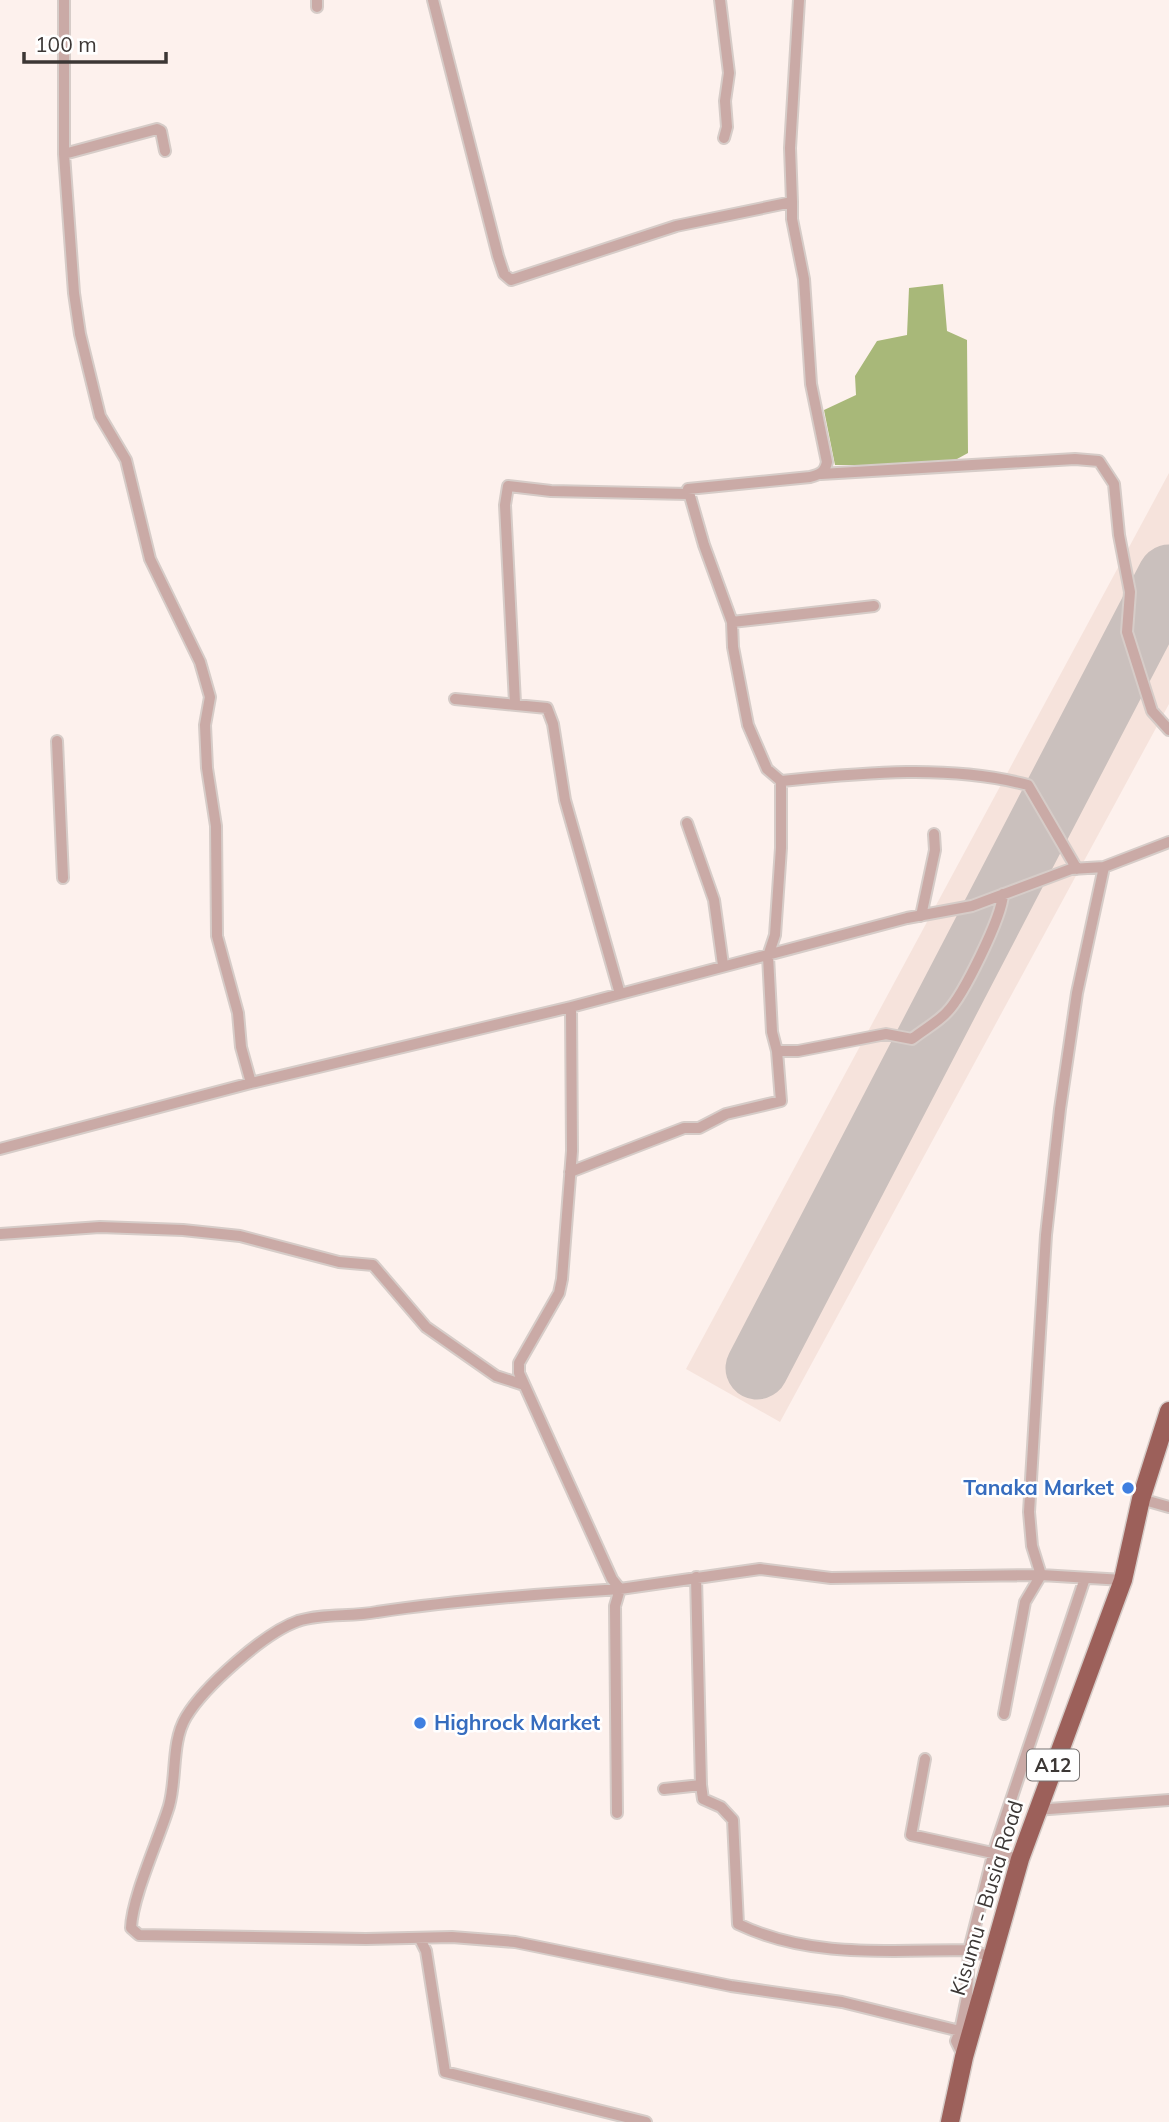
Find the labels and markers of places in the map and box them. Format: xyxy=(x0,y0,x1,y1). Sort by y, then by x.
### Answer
place label: Tanaka Market xyxy=(963,1474,1114,1500)
marker: Tanaka Market xyxy=(1120,1480,1136,1496)
place label: Highrock Market xyxy=(434,1709,600,1735)
marker: Highrock Market xyxy=(412,1715,428,1731)

